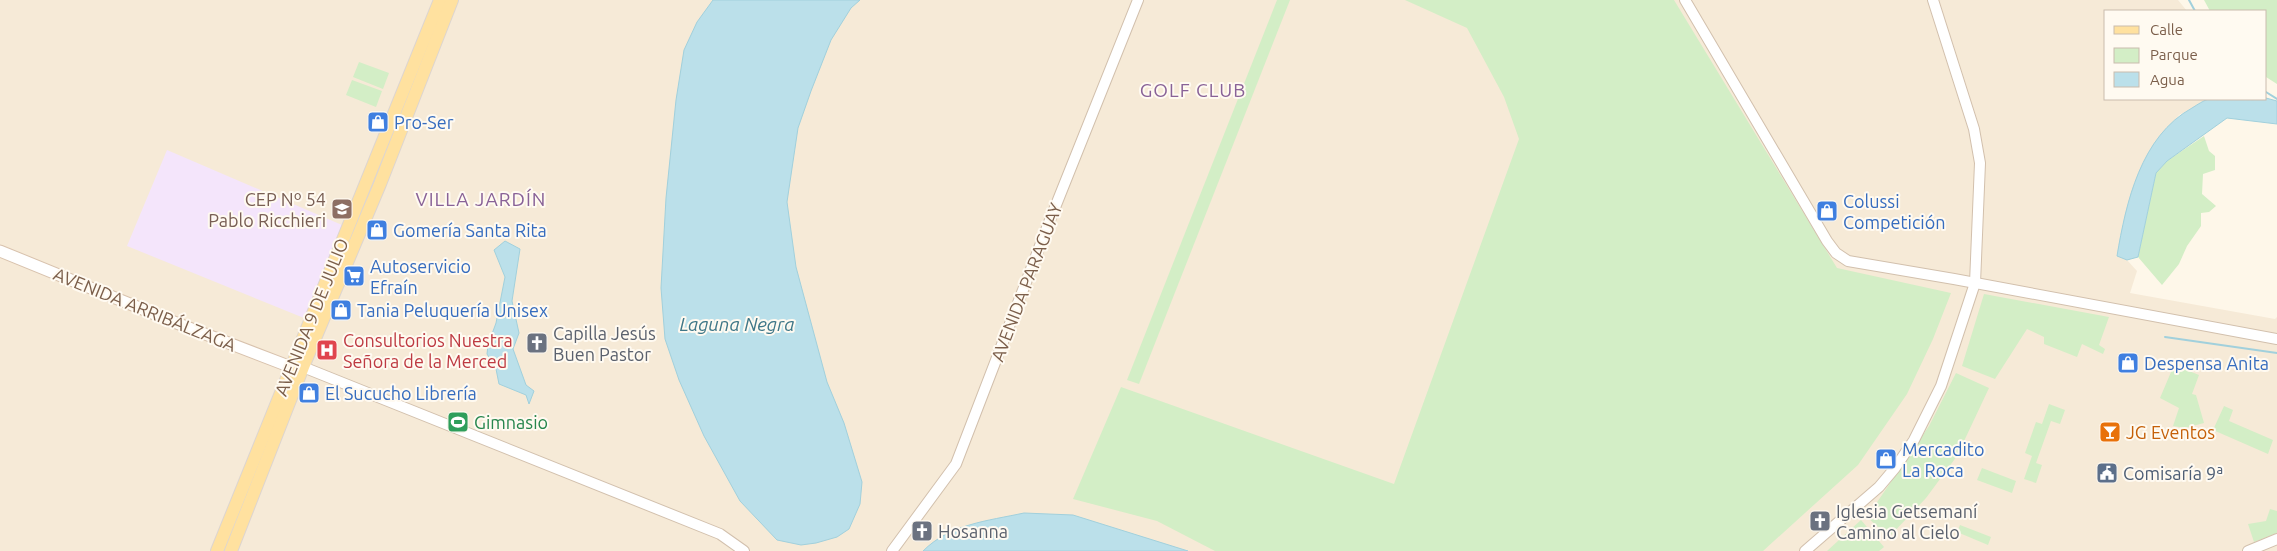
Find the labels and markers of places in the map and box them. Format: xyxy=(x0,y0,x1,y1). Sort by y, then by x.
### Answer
shop icon: Pro-Ser xyxy=(366,110,390,134)
place label: Pro-Ser xyxy=(394,112,454,132)
place label: CEP Nº 54 Pablo Ricchieri xyxy=(208,189,326,230)
place label: Colussi Competición xyxy=(1843,191,1946,232)
school or university icon: CEP Nº 54 Pablo Ricchieri xyxy=(330,197,354,221)
shop icon: Colussi Competición xyxy=(1815,199,1839,223)
shop icon: Gomería Santa Rita xyxy=(365,218,389,242)
place label: Gomería Santa Rita xyxy=(393,220,547,240)
place label: Autoservicio Efraín xyxy=(370,256,471,297)
supermarket icon: Autoservicio Efraín xyxy=(342,264,366,288)
shop icon: Tania Peluquería Unisex xyxy=(329,298,353,322)
place label: Tania Peluquería Unisex xyxy=(357,300,548,320)
place label: Capilla Jesús Buen Pastor xyxy=(553,323,656,364)
place label: Consultorios Nuestra Señora de la Merced xyxy=(343,330,513,371)
church icon: Capilla Jesús Buen Pastor xyxy=(525,331,549,355)
hospital icon: Consultorios Nuestra Señora de la Merced xyxy=(315,338,339,362)
shop icon: Despensa Anita xyxy=(2116,351,2140,375)
place label: Despensa Anita xyxy=(2144,353,2269,373)
shop icon: El Sucucho Librería xyxy=(297,381,321,405)
place label: El Sucucho Librería xyxy=(325,383,477,403)
sports icon: Gimnasio xyxy=(446,410,470,434)
place label: Gimnasio xyxy=(474,412,548,432)
bar icon: JG Eventos xyxy=(2098,420,2122,444)
place label: JG Eventos xyxy=(2126,422,2215,442)
place label: Mercadito La Roca xyxy=(1902,439,1984,480)
shop icon: Mercadito La Roca xyxy=(1874,447,1898,471)
public building icon: Comisaría 9ª xyxy=(2095,461,2119,485)
place label: Comisaría 9ª xyxy=(2123,463,2223,483)
place label: Iglesia Getsemaní Camino al Cielo xyxy=(1836,501,1978,542)
church icon: Iglesia Getsemaní Camino al Cielo xyxy=(1808,509,1832,533)
church icon: Hosanna xyxy=(910,519,934,543)
place label: Hosanna xyxy=(938,521,1008,541)

